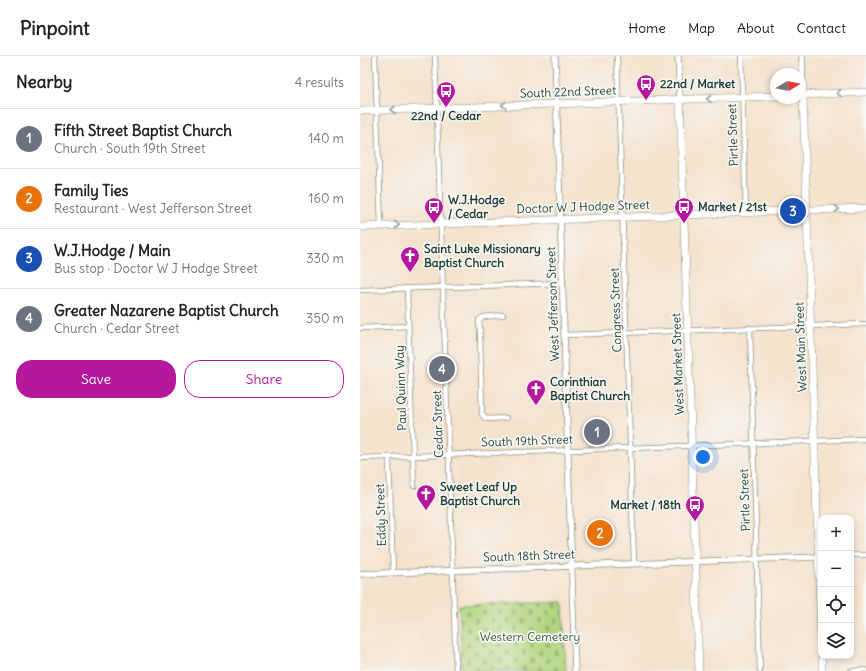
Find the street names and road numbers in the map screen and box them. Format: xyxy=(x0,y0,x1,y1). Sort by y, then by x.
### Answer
street label: South 22nd Street xyxy=(520,82,616,101)
street label: Pirtle Street xyxy=(724,103,741,167)
street label: Doctor W J Hodge Street xyxy=(516,197,650,216)
street label: West Jefferson Street xyxy=(543,246,562,362)
street label: Congress Street xyxy=(607,267,624,353)
street label: West Main Street xyxy=(791,302,810,392)
street label: West Market Street xyxy=(668,313,687,415)
street label: Paul Quinn Way xyxy=(392,345,409,431)
street label: Cedar Street xyxy=(429,390,446,458)
street label: South 19th Street xyxy=(481,431,573,450)
street label: Pirtle Street xyxy=(736,468,753,532)
street label: Eddy Street xyxy=(372,483,389,547)
street label: South 18th Street xyxy=(483,546,575,565)

